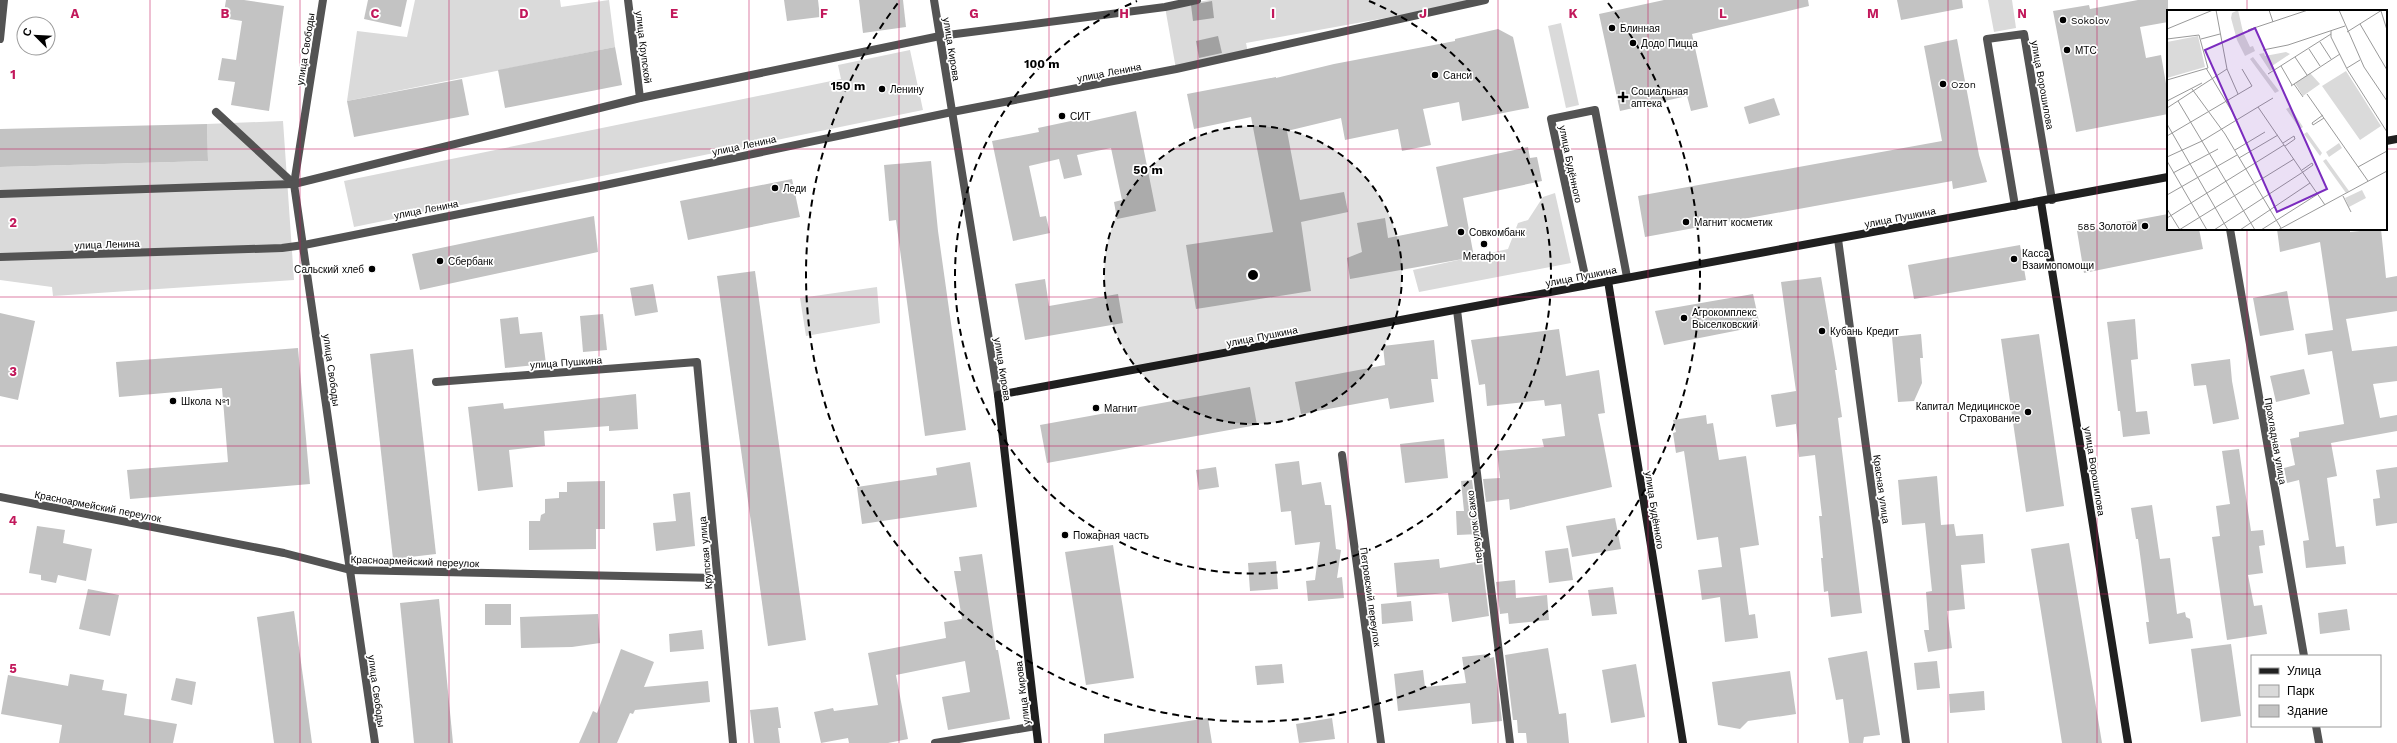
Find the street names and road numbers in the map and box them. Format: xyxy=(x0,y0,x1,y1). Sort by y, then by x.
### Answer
street label: улица Крупской xyxy=(634,10,653,84)
street label: улица Свободы xyxy=(294,12,317,86)
street label: улица Кирова xyxy=(941,17,962,82)
street label: улица Ворошилова xyxy=(2029,40,2056,131)
street label: улица Ленина xyxy=(1076,61,1143,84)
street label: улица Будённого xyxy=(1557,124,1584,204)
street label: улица Ленина xyxy=(711,133,778,158)
street label: улица Ленина xyxy=(393,198,460,221)
street label: улица Пушкина xyxy=(1864,205,1937,230)
street label: улица Ленина xyxy=(74,238,140,251)
street label: улица Пушкина xyxy=(1545,264,1618,289)
street label: улица Пушкина xyxy=(1226,324,1299,349)
street label: улица Свободы xyxy=(321,333,342,407)
street label: улица Кирова xyxy=(992,337,1013,402)
street label: улица Пушкина xyxy=(530,354,603,371)
street label: Прохладная улица xyxy=(2262,397,2289,486)
street label: улица Ворошилова xyxy=(2082,426,2107,517)
street label: Красная улица xyxy=(1871,454,1892,525)
street label: улица Будённого xyxy=(1643,470,1666,550)
street label: Красноармейский переулок xyxy=(34,489,163,524)
street label: переулок Сакко xyxy=(1465,489,1484,564)
street label: Крупская улица xyxy=(697,516,714,590)
street label: Петровский переулок xyxy=(1358,547,1383,648)
street label: Красноармейский переулок xyxy=(350,554,480,569)
street label: улица Свободы xyxy=(366,654,387,728)
street label: улица Кирова xyxy=(1013,660,1032,725)

